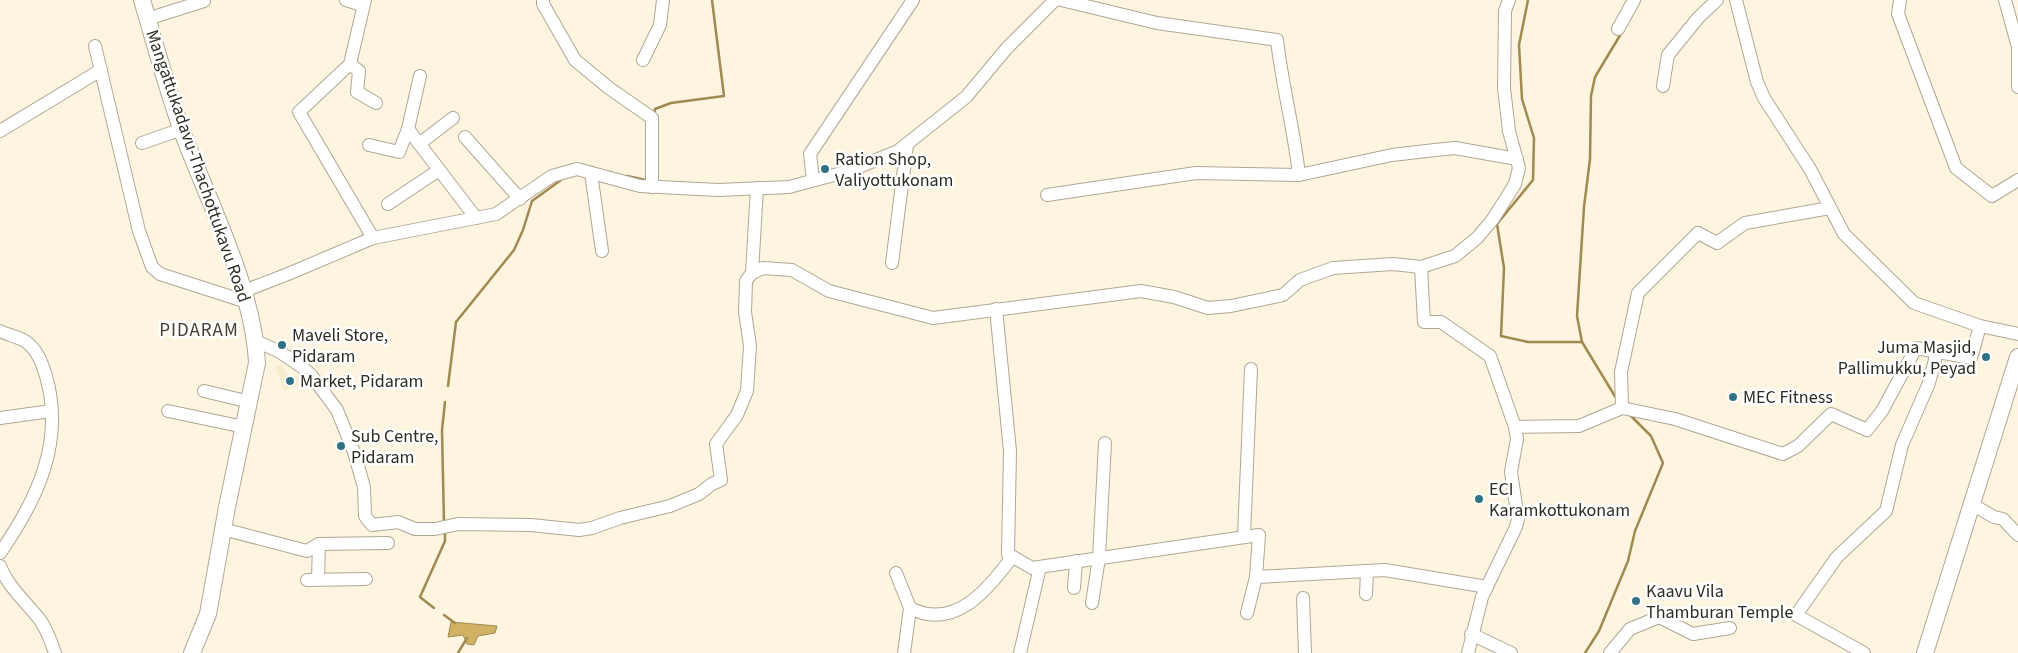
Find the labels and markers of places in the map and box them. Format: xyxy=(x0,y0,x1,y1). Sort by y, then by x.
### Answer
place label: Ration Shop, Valiyottukonam xyxy=(835,147,954,193)
marker: Ration Shop, Valiyottukonam xyxy=(819,163,831,175)
place label: Maveli Store, Pidaram xyxy=(292,323,388,369)
place label: Juma Masjid, Pallimukku, Peyad xyxy=(1838,335,1976,381)
marker: Maveli Store, Pidaram xyxy=(276,339,288,351)
marker: Juma Masjid, Pallimukku, Peyad xyxy=(1980,351,1992,363)
place label: Market, Pidaram xyxy=(300,369,424,394)
marker: Market, Pidaram xyxy=(284,375,296,387)
place label: MEC Fitness xyxy=(1743,385,1833,410)
marker: MEC Fitness xyxy=(1727,391,1739,403)
place label: Sub Centre, Pidaram xyxy=(351,424,439,470)
marker: Sub Centre, Pidaram xyxy=(335,440,347,452)
place label: ECI Karamkottukonam xyxy=(1489,477,1630,523)
marker: ECI Karamkottukonam xyxy=(1473,493,1485,505)
place label: Kaavu Vila Thamburan Temple xyxy=(1646,579,1793,625)
marker: Kaavu Vila Thamburan Temple xyxy=(1630,595,1642,607)

